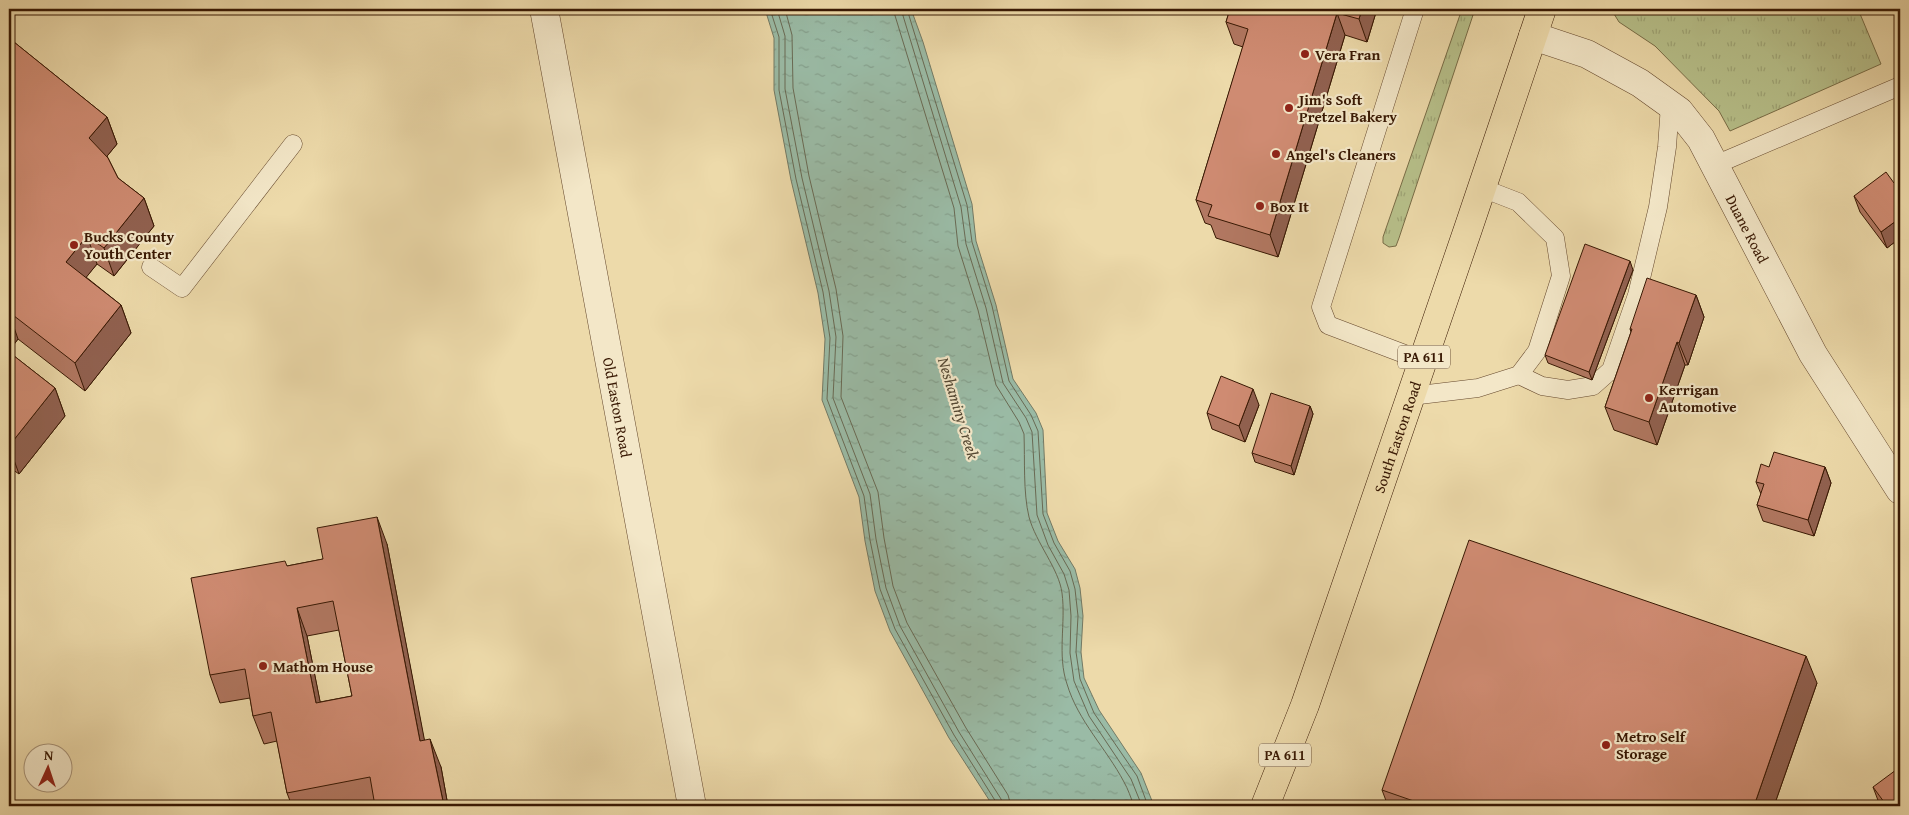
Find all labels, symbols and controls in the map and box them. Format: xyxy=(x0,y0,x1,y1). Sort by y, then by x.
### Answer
place label: Vera Fran xyxy=(1315,44,1380,65)
marker: Vera Fran xyxy=(1299,48,1311,60)
place label: Jim's Soft Pretzel Bakery xyxy=(1296,89,1397,127)
marker: Jim's Soft Pretzel Bakery xyxy=(1283,102,1295,114)
place label: Angel's Cleaners xyxy=(1286,144,1396,165)
marker: Angel's Cleaners xyxy=(1270,148,1282,160)
street label: Duane Road xyxy=(1721,191,1774,267)
place label: Box It xyxy=(1270,196,1309,217)
marker: Box It xyxy=(1254,200,1266,212)
place label: Bucks County Youth Center xyxy=(84,226,174,264)
marker: Bucks County Youth Center xyxy=(68,239,80,251)
road number: PA 611 xyxy=(1398,346,1450,368)
water label: Neshaminy Creek xyxy=(932,353,986,463)
street label: Old Easton Road xyxy=(598,355,638,459)
street label: South Easton Road xyxy=(1368,378,1426,496)
place label: Kerrigan Automotive xyxy=(1659,379,1737,417)
marker: Kerrigan Automotive xyxy=(1643,392,1655,404)
place label: Mathom House xyxy=(273,656,373,677)
marker: Mathom House xyxy=(257,660,269,672)
place label: Metro Self Storage xyxy=(1616,726,1687,764)
marker: Metro Self Storage xyxy=(1600,739,1612,751)
north arrow xyxy=(22,742,72,792)
road number: PA 611 xyxy=(1259,744,1311,766)
text: N xyxy=(43,745,55,765)

